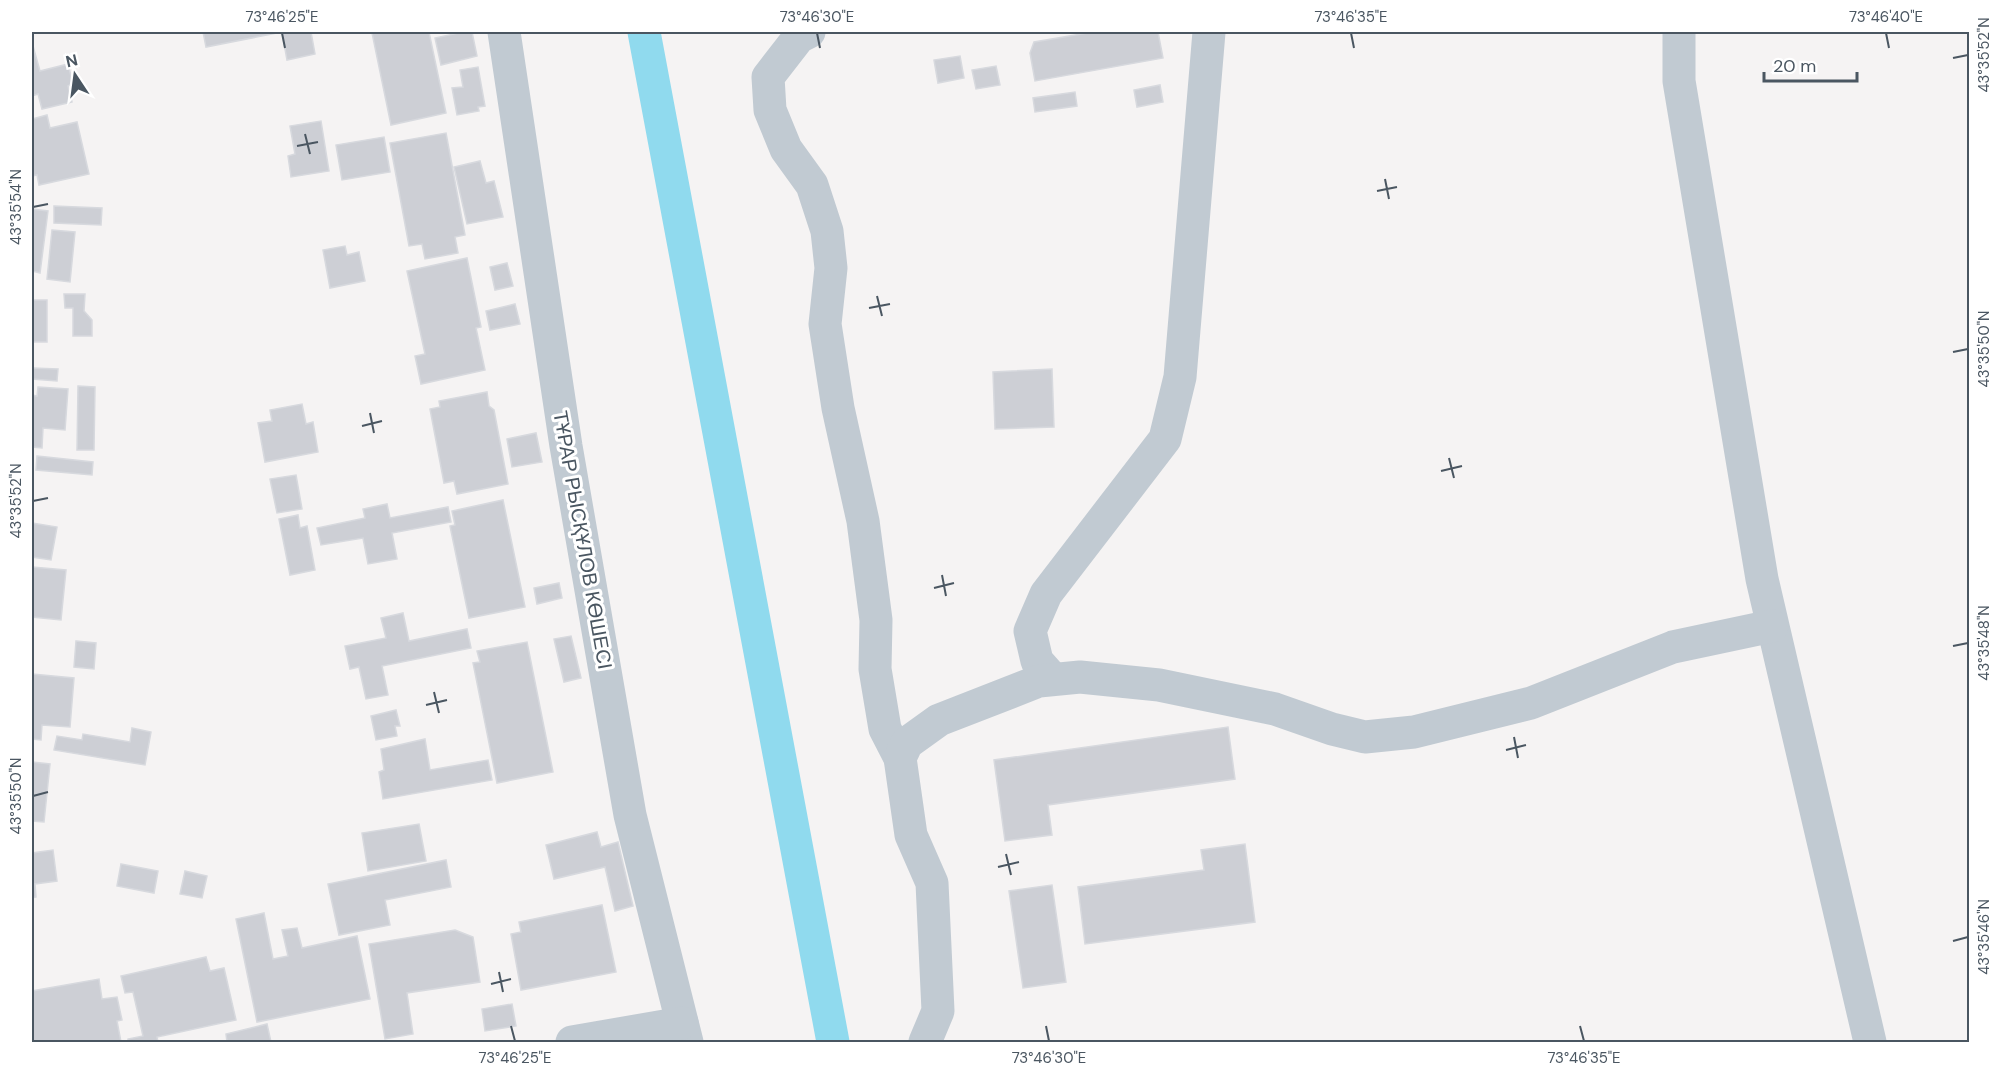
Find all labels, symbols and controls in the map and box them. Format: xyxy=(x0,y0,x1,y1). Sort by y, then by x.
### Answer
text: 73°46'25"E xyxy=(246,7,318,27)
text: 73°46'30"E xyxy=(780,7,854,27)
text: 73°46'35"E xyxy=(1314,7,1388,27)
text: 73°46'40"E xyxy=(1849,7,1923,27)
text: 43°35'52"N xyxy=(1974,17,1994,93)
north arrow xyxy=(45,45,105,105)
scale bar xyxy=(1764,45,1857,83)
text: N xyxy=(64,49,80,72)
text: 20 m xyxy=(1773,54,1816,78)
text: 43°35'54"N xyxy=(6,169,26,245)
text: 43°35'50"N xyxy=(1974,311,1994,387)
street label: ТҰРАР РЫСҚҰЛОВ КӨШЕСІ xyxy=(547,409,619,671)
text: 43°35'52"N xyxy=(6,463,26,539)
text: 43°35'48"N xyxy=(1974,605,1994,681)
text: 43°35'50"N xyxy=(6,758,26,834)
text: 43°35'46"N xyxy=(1974,899,1994,975)
text: 73°46'25"E xyxy=(479,1048,551,1068)
text: 73°46'30"E xyxy=(1012,1048,1086,1068)
text: 73°46'35"E xyxy=(1547,1048,1621,1068)

